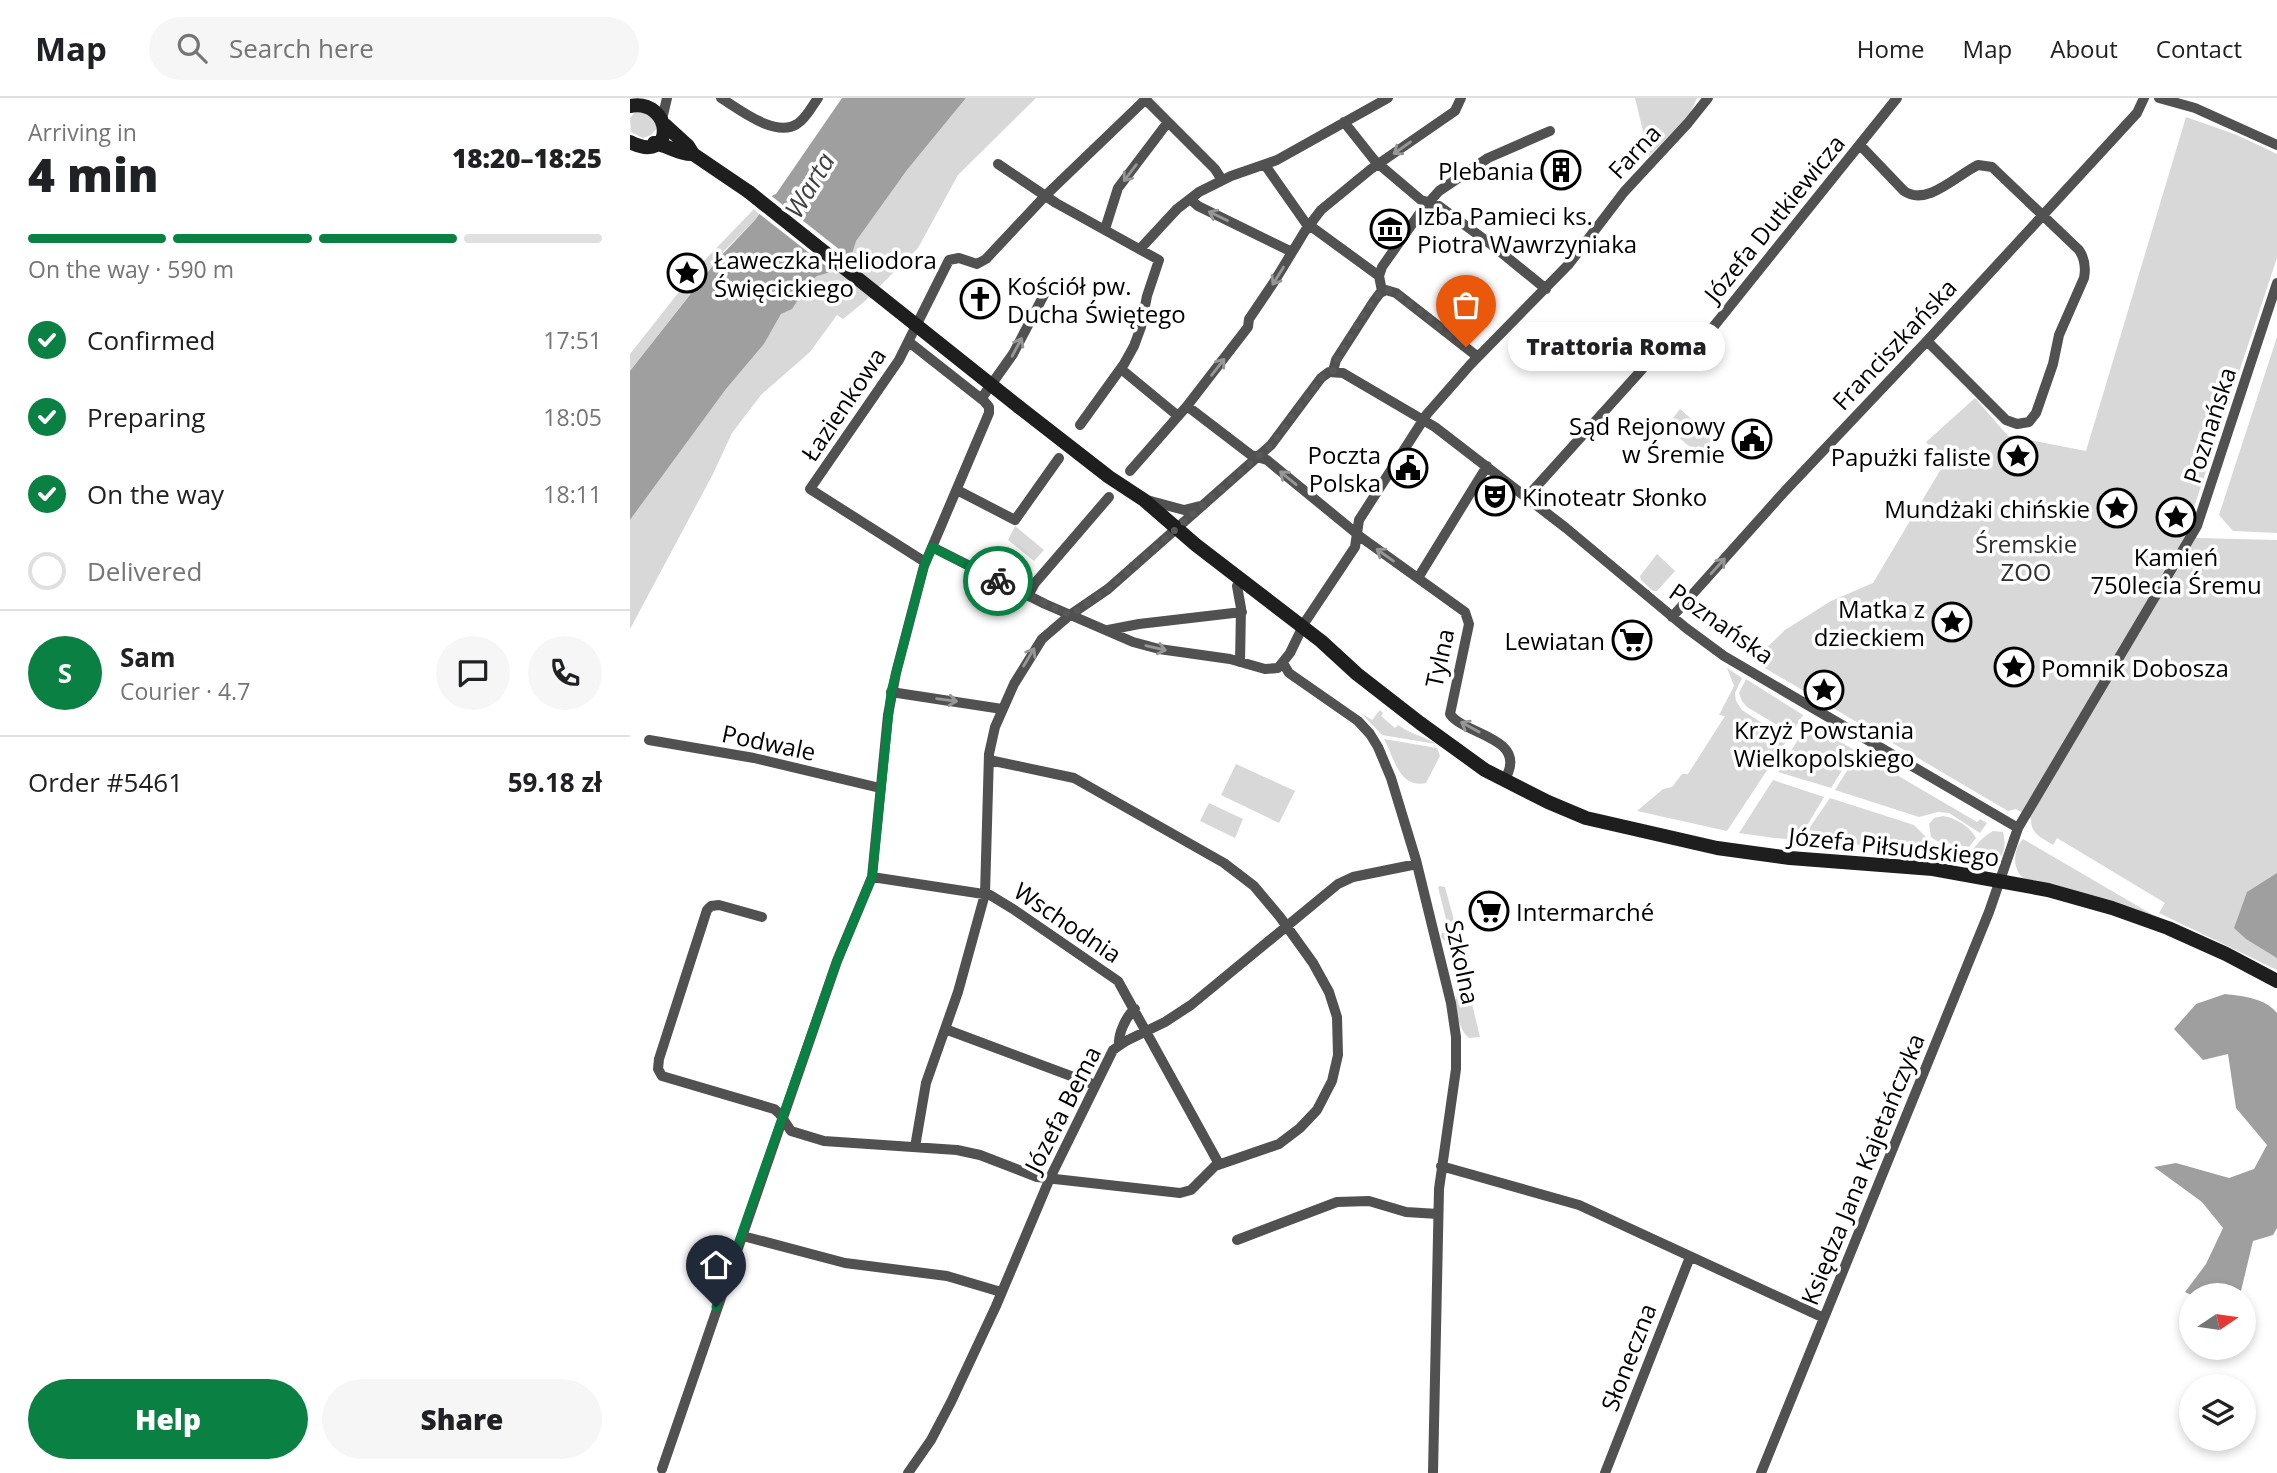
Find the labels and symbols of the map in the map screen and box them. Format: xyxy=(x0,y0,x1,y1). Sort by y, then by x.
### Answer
street label: Farna xyxy=(1600,116,1668,186)
street label: Józefa Dutkiewicza xyxy=(1695,127,1852,310)
one-way arrow xyxy=(1393,141,1412,155)
water label: Warta xyxy=(775,145,843,224)
building icon: Plebania xyxy=(1540,149,1582,191)
place label: Plebania xyxy=(1438,154,1534,187)
one-way arrow xyxy=(1122,163,1137,181)
place label: Izba Pamieci ks. Piotra Wawrzyniaka xyxy=(1417,199,1637,260)
one-way arrow xyxy=(1208,208,1229,222)
museum icon: Izba Pamieci ks. Piotra Wawrzyniaka xyxy=(1369,208,1411,250)
place label: Ławeczka Heliodora Święcickiego xyxy=(714,243,937,304)
place icon: Ławeczka Heliodora Święcickiego xyxy=(666,252,708,294)
one-way arrow xyxy=(1271,266,1286,285)
place label: Kościół pw. Ducha Świętego xyxy=(1007,269,1186,330)
street label: Franciszkańska xyxy=(1824,271,1964,417)
pin xyxy=(1436,275,1496,347)
church icon: Kościół pw. Ducha Świętego xyxy=(959,278,1001,320)
callout: Trattoria Roma xyxy=(1508,322,1725,372)
one-way arrow xyxy=(1011,337,1024,358)
street label: Łazienkowa xyxy=(793,341,893,467)
one-way arrow xyxy=(1210,358,1225,376)
street label: Poznańska xyxy=(2175,363,2243,487)
place label: Sąd Rejonowy w Śremie xyxy=(1569,409,1726,470)
public building icon: Sąd Rejonowy w Śremie xyxy=(1731,418,1773,460)
place icon: Papużki faliste xyxy=(1997,435,2039,477)
place label: Poczta Polska xyxy=(1307,438,1381,499)
place label: Papużki faliste xyxy=(1831,440,1991,473)
public building icon: Poczta Polska xyxy=(1387,447,1429,489)
one-way arrow xyxy=(1279,470,1297,486)
theatre icon: Kinoteatr Słonko xyxy=(1474,475,1516,517)
place label: Kinoteatr Słonko xyxy=(1522,480,1707,513)
place icon: Mundżaki chińskie xyxy=(2096,487,2138,529)
place label: Mundżaki chińskie xyxy=(1884,492,2090,525)
place icon: Kamień 750lecia Śremu xyxy=(2155,496,2197,538)
park label: Śremskie ZOO xyxy=(1975,527,2077,588)
place label: Kamień 750lecia Śremu xyxy=(2090,540,2262,601)
courier xyxy=(963,546,1033,616)
one-way arrow xyxy=(1376,548,1395,562)
one-way arrow xyxy=(1710,557,1726,575)
street label: Poznańska xyxy=(1663,575,1781,671)
place label: Matka z dzieckiem xyxy=(1814,592,1925,653)
place icon: Matka z dzieckiem xyxy=(1931,601,1973,643)
supermarket icon: Lewiatan xyxy=(1611,619,1653,661)
place label: Lewiatan xyxy=(1504,624,1605,657)
street label: Tylna xyxy=(1417,626,1461,690)
one-way arrow xyxy=(1145,642,1167,655)
place icon: Pomnik Dobosza xyxy=(1993,646,2035,688)
one-way arrow xyxy=(1023,647,1037,667)
place label: Pomnik Dobosza xyxy=(2041,651,2229,684)
place icon: Krzyż Powstania Wielkopolskiego xyxy=(1803,669,1845,711)
one-way arrow xyxy=(935,694,958,707)
place label: Krzyż Powstania Wielkopolskiego xyxy=(1733,713,1915,774)
street label: Podwale xyxy=(719,716,819,768)
one-way arrow xyxy=(1460,720,1481,733)
street label: Józefa Piłsudskiego xyxy=(1785,818,2001,873)
street label: Wschodnia xyxy=(1008,874,1128,970)
supermarket icon: Intermarché xyxy=(1468,890,1510,932)
place label: Intermarché xyxy=(1516,895,1654,928)
street label: Szkolna xyxy=(1438,917,1488,1007)
street label: Księdza Jana Kajetańczyka xyxy=(1792,1028,1932,1310)
street label: Józefa Bema xyxy=(1015,1040,1108,1180)
pin xyxy=(686,1235,746,1307)
north arrow xyxy=(2179,1283,2256,1360)
street label: Słoneczna xyxy=(1592,1299,1664,1415)

